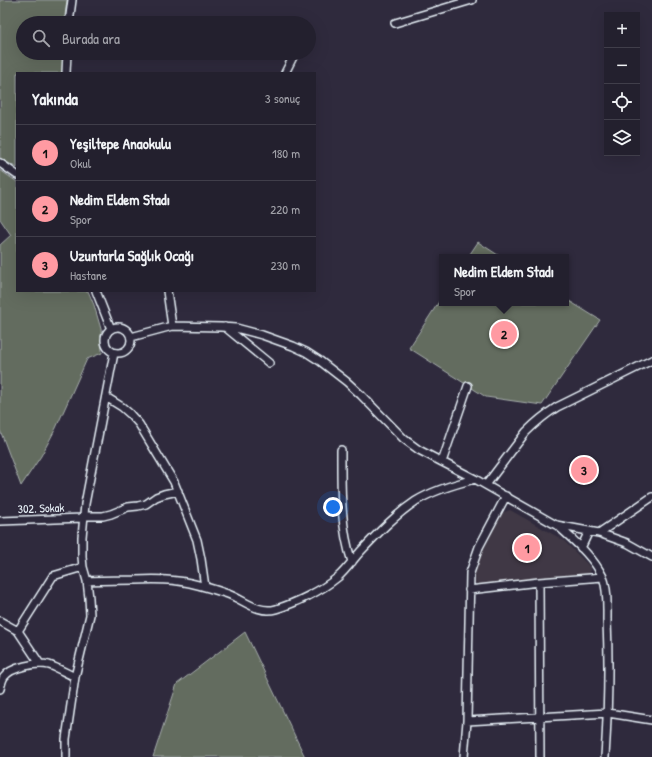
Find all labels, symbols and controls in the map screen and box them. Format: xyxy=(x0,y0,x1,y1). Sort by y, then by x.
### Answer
map controls xyxy=(604,12,640,156)
button: + xyxy=(604,12,640,48)
search box xyxy=(16,16,316,60)
icon: search xyxy=(30,27,52,49)
text: Burada ara xyxy=(62,28,120,49)
button: − xyxy=(604,48,640,84)
button: locate xyxy=(604,84,640,120)
text: Yakında xyxy=(32,87,78,110)
text: 3 sonuç xyxy=(265,89,300,107)
button: layers xyxy=(604,120,640,156)
text: Yeşiltepe Anaokulu xyxy=(70,133,171,154)
text: 1 xyxy=(43,144,47,162)
text: 180 m xyxy=(272,144,300,162)
text: Okul xyxy=(70,154,91,172)
text: Nedim Eldem Stadı xyxy=(70,189,170,210)
text: 2 xyxy=(42,200,48,218)
text: 220 m xyxy=(270,200,300,218)
text: Spor xyxy=(70,210,92,228)
text: Uzuntarla Sağlık Ocağı xyxy=(70,245,194,266)
popup xyxy=(439,254,569,306)
text: 3 xyxy=(42,256,48,274)
text: 230 m xyxy=(270,256,300,274)
text: Nedim Eldem Stadı xyxy=(454,261,554,282)
text: Hastane xyxy=(70,266,107,284)
text: Spor xyxy=(454,282,476,300)
pin: 2 xyxy=(491,319,517,349)
pin: 3 xyxy=(571,455,597,485)
your location xyxy=(323,497,343,517)
street label: 302. Sokak xyxy=(17,499,65,517)
pin: 1 xyxy=(514,533,540,563)

